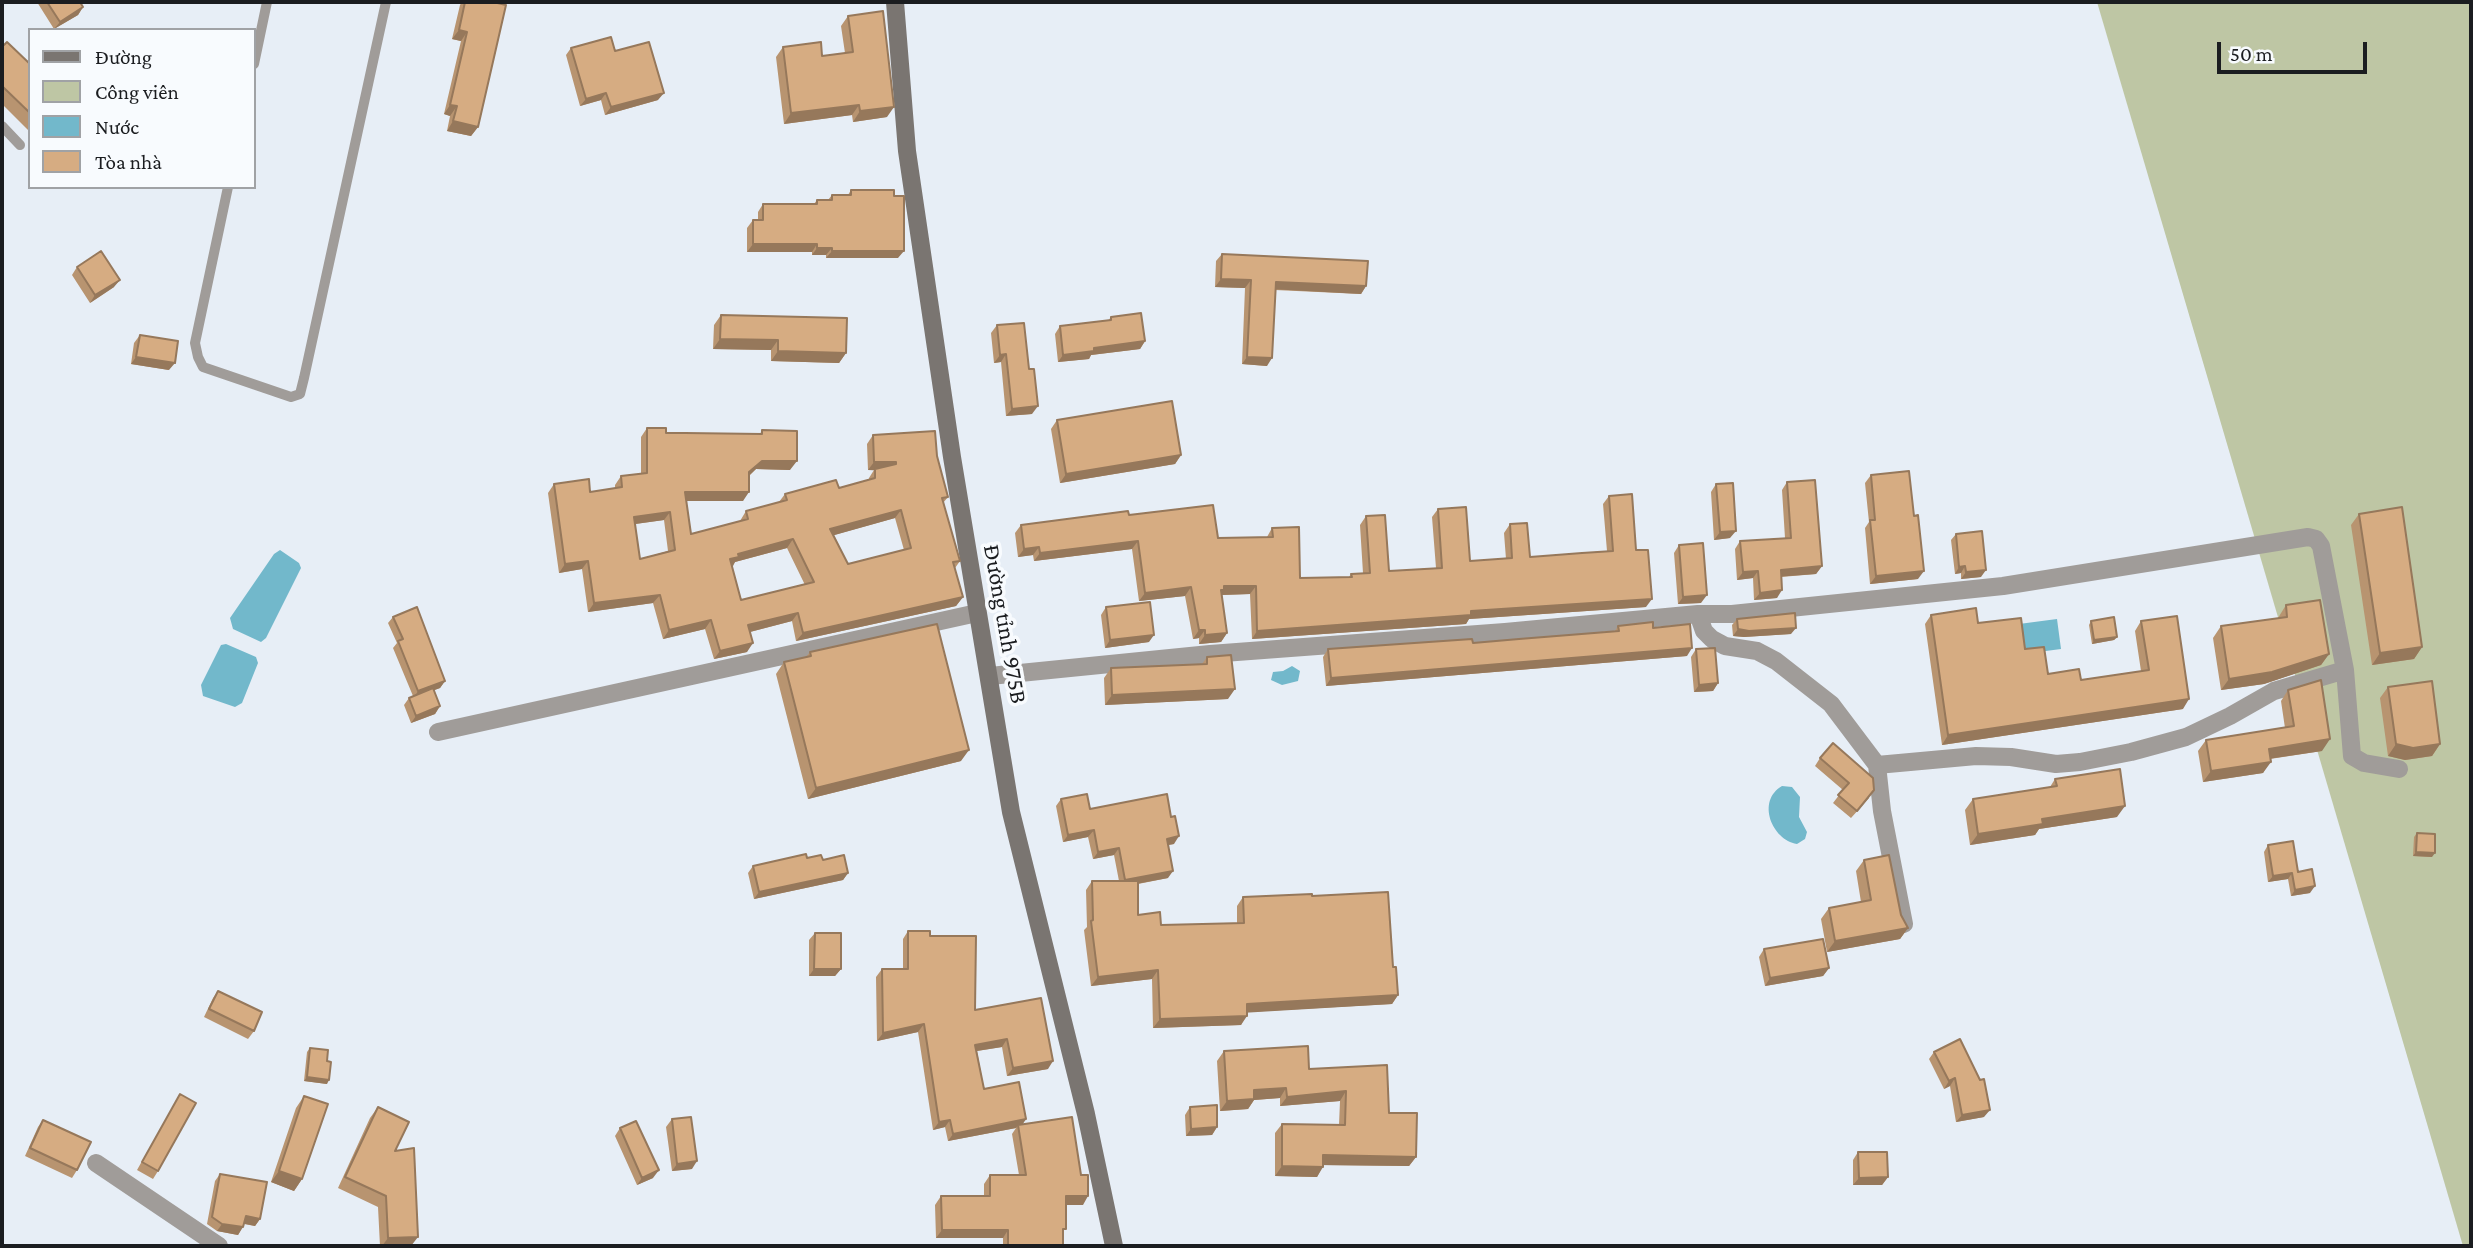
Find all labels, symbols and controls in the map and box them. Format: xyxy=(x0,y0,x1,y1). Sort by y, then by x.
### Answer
legend xyxy=(28,28,256,189)
scale bar xyxy=(2221,28,2372,72)
text: 50 m xyxy=(2230,42,2273,66)
text: Đường xyxy=(95,45,152,69)
text: Công viên xyxy=(95,80,179,104)
text: Nước xyxy=(95,115,139,139)
text: Tòa nhà xyxy=(95,150,162,174)
street label: Đường tỉnh 975B xyxy=(977,542,1033,706)

